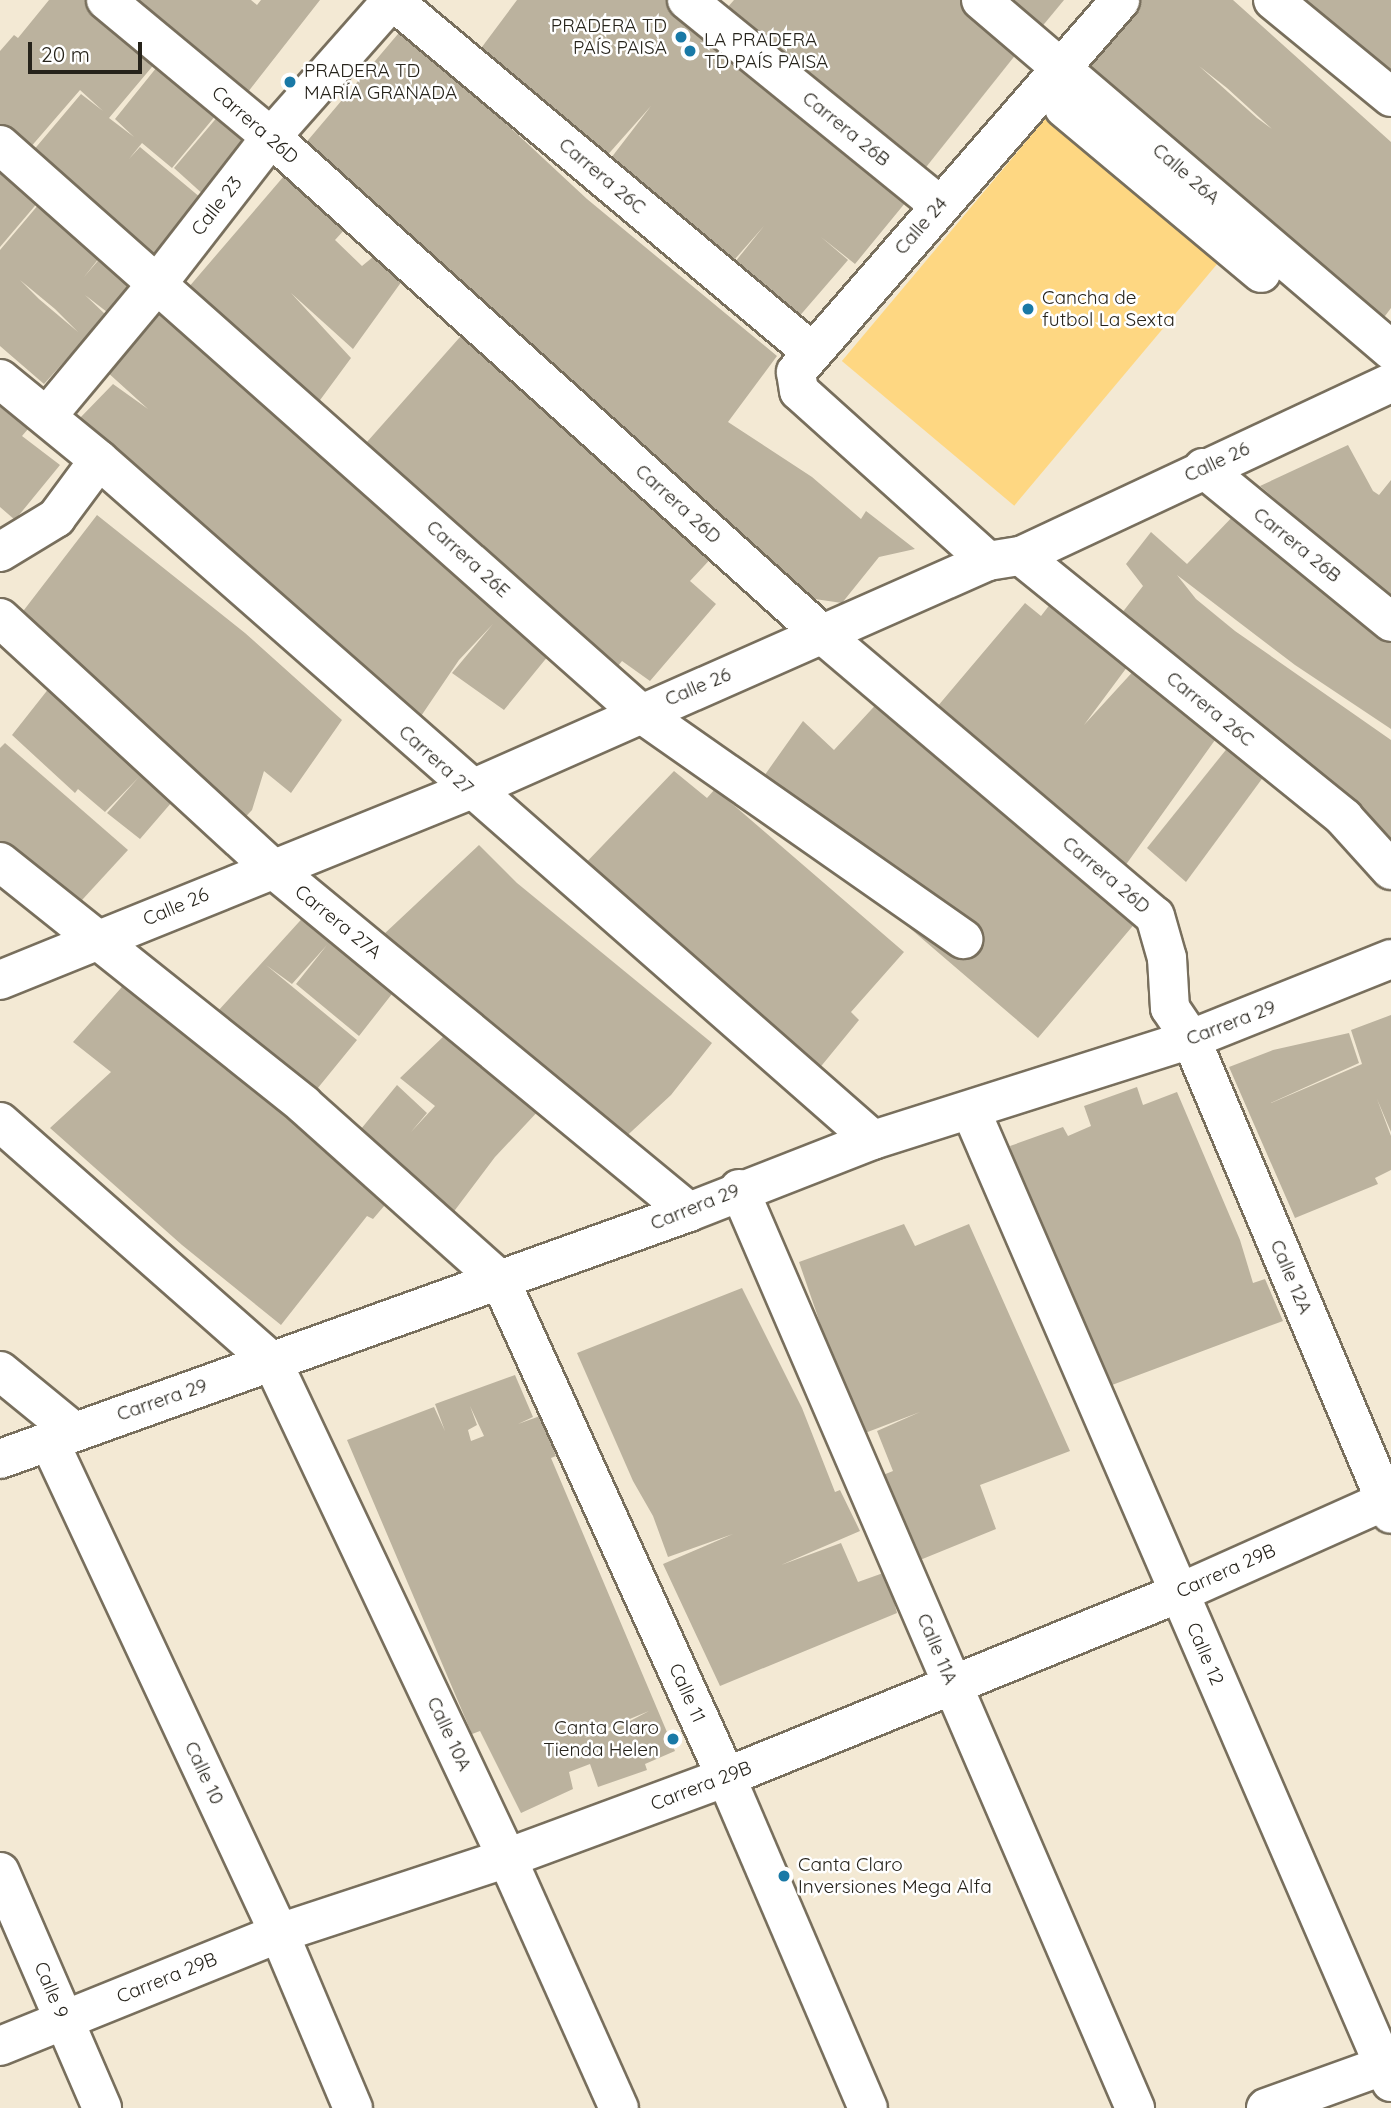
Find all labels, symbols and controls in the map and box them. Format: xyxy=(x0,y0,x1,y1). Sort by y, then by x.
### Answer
place label: PRADERA TD PAÍS PAISA xyxy=(551,15,667,59)
scale bar xyxy=(32,28,145,72)
marker: PRADERA TD PAÍS PAISA xyxy=(673,29,689,45)
place label: LA PRADERA TD PAÍS PAISA xyxy=(704,29,828,73)
text: 20 m xyxy=(41,41,90,67)
marker: LA PRADERA TD PAÍS PAISA xyxy=(682,43,698,59)
place label: PRADERA TD MARÍA GRANADA xyxy=(304,60,457,104)
marker: PRADERA TD MARÍA GRANADA xyxy=(282,74,298,90)
street label: Carrera 26D xyxy=(207,81,303,169)
street label: Carrera 26B xyxy=(798,87,894,171)
street label: Carrera 26C xyxy=(554,133,650,219)
street label: Calle 26A xyxy=(1148,139,1224,209)
street label: Calle 23 xyxy=(187,172,247,240)
street label: Calle 24 xyxy=(890,193,952,259)
place label: Cancha de futbol La Sexta xyxy=(1042,287,1175,331)
marker: Cancha de futbol La Sexta xyxy=(1020,301,1036,317)
street label: Calle 26 xyxy=(1181,437,1253,487)
street label: Carrera 26D xyxy=(631,460,725,548)
street label: Carrera 26B xyxy=(1249,503,1345,587)
street label: Carrera 26E xyxy=(422,516,514,602)
street label: Calle 26 xyxy=(662,663,734,711)
street label: Carrera 26C xyxy=(1162,667,1258,751)
street label: Carrera 27 xyxy=(394,721,478,799)
street label: Carrera 26D xyxy=(1058,832,1154,918)
street label: Carrera 27A xyxy=(290,880,386,964)
street label: Calle 26 xyxy=(140,883,212,931)
street label: Carrera 29 xyxy=(1183,996,1279,1050)
street label: Carrera 29 xyxy=(647,1179,743,1235)
street label: Calle 12A xyxy=(1265,1237,1317,1317)
street label: Carrera 29 xyxy=(114,1374,210,1426)
street label: Carrera 29B xyxy=(1173,1539,1279,1603)
street label: Calle 11A xyxy=(912,1610,962,1688)
street label: Calle 12 xyxy=(1182,1619,1228,1689)
street label: Calle 11 xyxy=(664,1660,710,1726)
street label: Calle 10A xyxy=(422,1693,476,1775)
place label: Canta Claro Tienda Helen xyxy=(543,1717,659,1761)
marker: Canta Claro Tienda Helen xyxy=(665,1731,681,1747)
street label: Calle 10 xyxy=(180,1738,228,1808)
street label: Carrera 29B xyxy=(647,1756,755,1816)
place label: Canta Claro Inversiones Mega Alfa xyxy=(798,1854,992,1898)
marker: Canta Claro Inversiones Mega Alfa xyxy=(776,1868,792,1884)
street label: Carrera 29B xyxy=(114,1948,220,2008)
street label: Calle 9 xyxy=(29,1958,73,2022)

